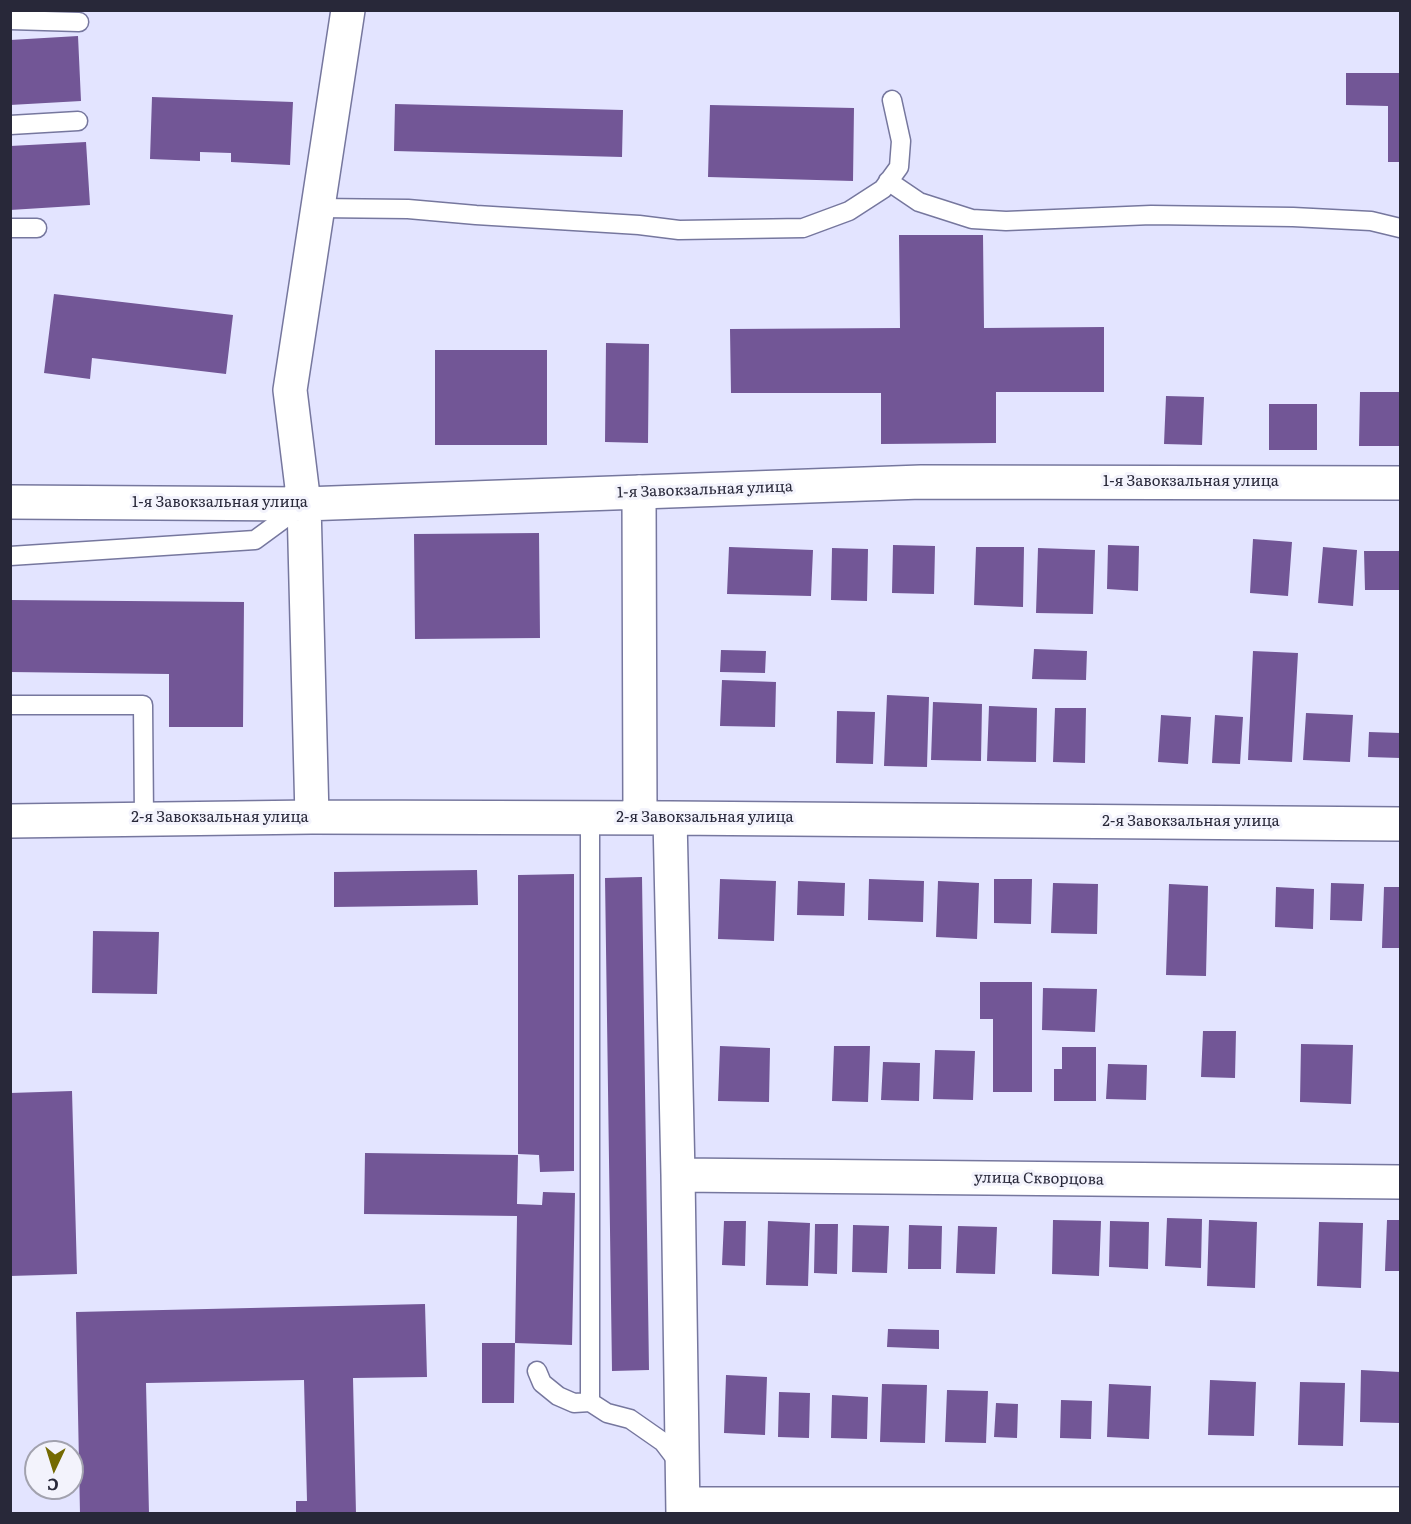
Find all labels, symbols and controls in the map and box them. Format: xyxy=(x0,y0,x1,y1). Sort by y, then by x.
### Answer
street label: 1-я Завокзальная улица xyxy=(1103,473,1279,491)
street label: 1-я Завокзальная улица xyxy=(617,478,793,502)
street label: 1-я Завокзальная улица xyxy=(132,494,308,512)
street label: 2-я Завокзальная улица xyxy=(131,809,309,827)
street label: 2-я Завокзальная улица xyxy=(616,809,794,827)
street label: 2-я Завокзальная улица xyxy=(1102,813,1280,831)
street label: улица Скворцова xyxy=(974,1169,1104,1189)
north arrow xyxy=(24,1440,84,1500)
text: С xyxy=(46,1474,59,1498)

